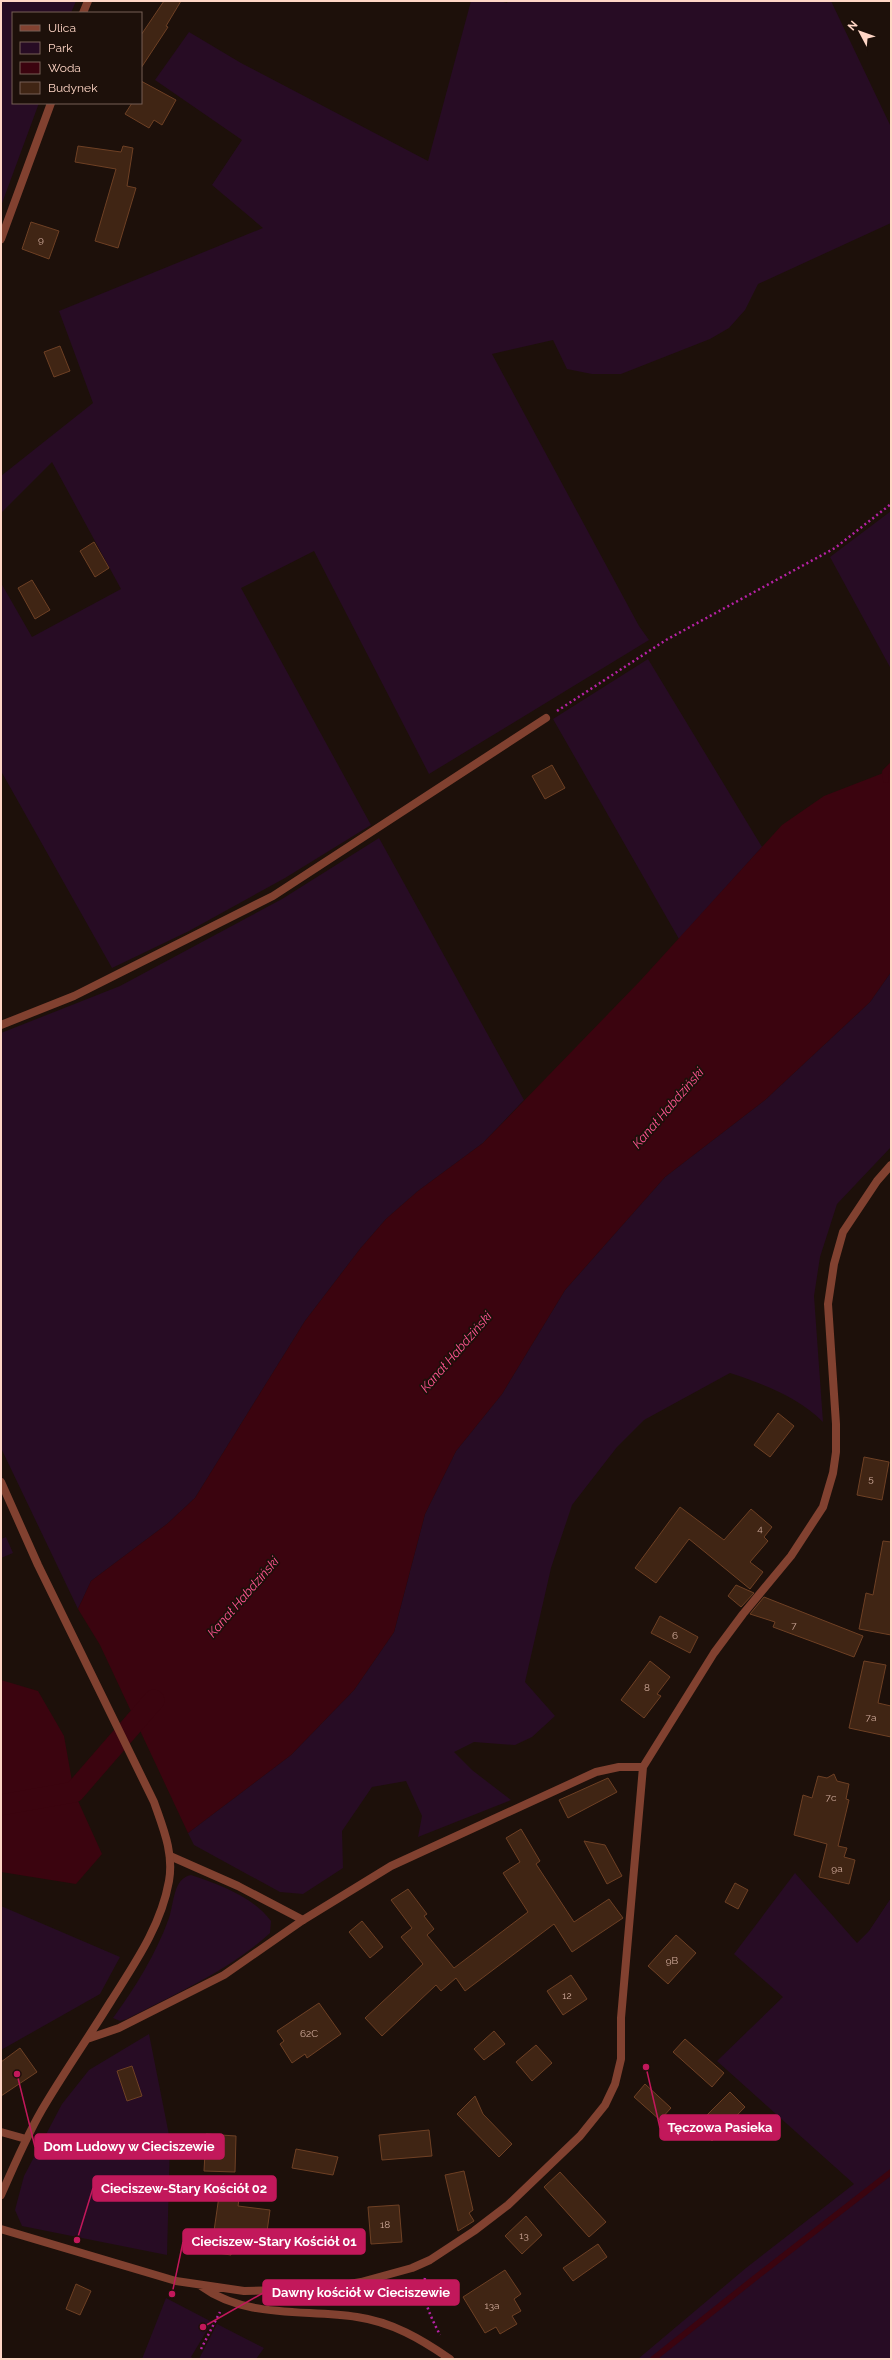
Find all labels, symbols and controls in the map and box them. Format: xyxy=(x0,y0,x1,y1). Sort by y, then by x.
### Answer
legend xyxy=(12,12,142,104)
north arrow xyxy=(840,12,880,52)
text: N xyxy=(845,18,860,33)
text: Ulica xyxy=(48,21,76,35)
text: Park xyxy=(48,41,73,55)
text: Woda xyxy=(48,61,81,75)
text: Budynek xyxy=(48,81,98,95)
house number: 9 xyxy=(38,234,44,245)
water label: Kanał Habdziński xyxy=(629,1064,708,1151)
water label: Kanał Habdziński xyxy=(417,1308,496,1395)
house number: 5 xyxy=(868,1473,874,1484)
house number: 4 xyxy=(757,1523,763,1534)
water label: Kanał Habdziński xyxy=(204,1553,283,1640)
house number: 7 xyxy=(791,1620,797,1631)
house number: 6 xyxy=(672,1630,678,1641)
house number: 8 xyxy=(644,1682,650,1693)
house number: 7a xyxy=(866,1712,876,1723)
house number: 7c xyxy=(826,1792,837,1803)
house number: 9a xyxy=(831,1863,843,1874)
house number: 9B xyxy=(666,1955,679,1966)
house number: 12 xyxy=(562,1990,572,2001)
house number: 62C xyxy=(300,2028,318,2039)
callout: Tęczowa Pasieka xyxy=(660,2115,780,2140)
text: Tęczowa Pasieka xyxy=(668,2120,773,2135)
callout: Dom Ludowy w Cieciszewie xyxy=(35,2134,224,2159)
text: Dom Ludowy w Cieciszewie xyxy=(43,2139,215,2154)
callout: Cieciszew-Stary Kościół 02 xyxy=(93,2176,276,2201)
text: Cieciszew-Stary Kościół 02 xyxy=(101,2181,267,2196)
house number: 18 xyxy=(380,2219,390,2230)
callout: Cieciszew-Stary Kościół 01 xyxy=(183,2229,365,2254)
house number: 13 xyxy=(519,2230,529,2241)
text: Cieciszew-Stary Kościół 01 xyxy=(191,2234,357,2249)
callout: Dawny kościół w Cieciszewie xyxy=(263,2280,459,2305)
text: Dawny kościół w Cieciszewie xyxy=(272,2285,450,2300)
house number: 13a xyxy=(484,2300,500,2311)

